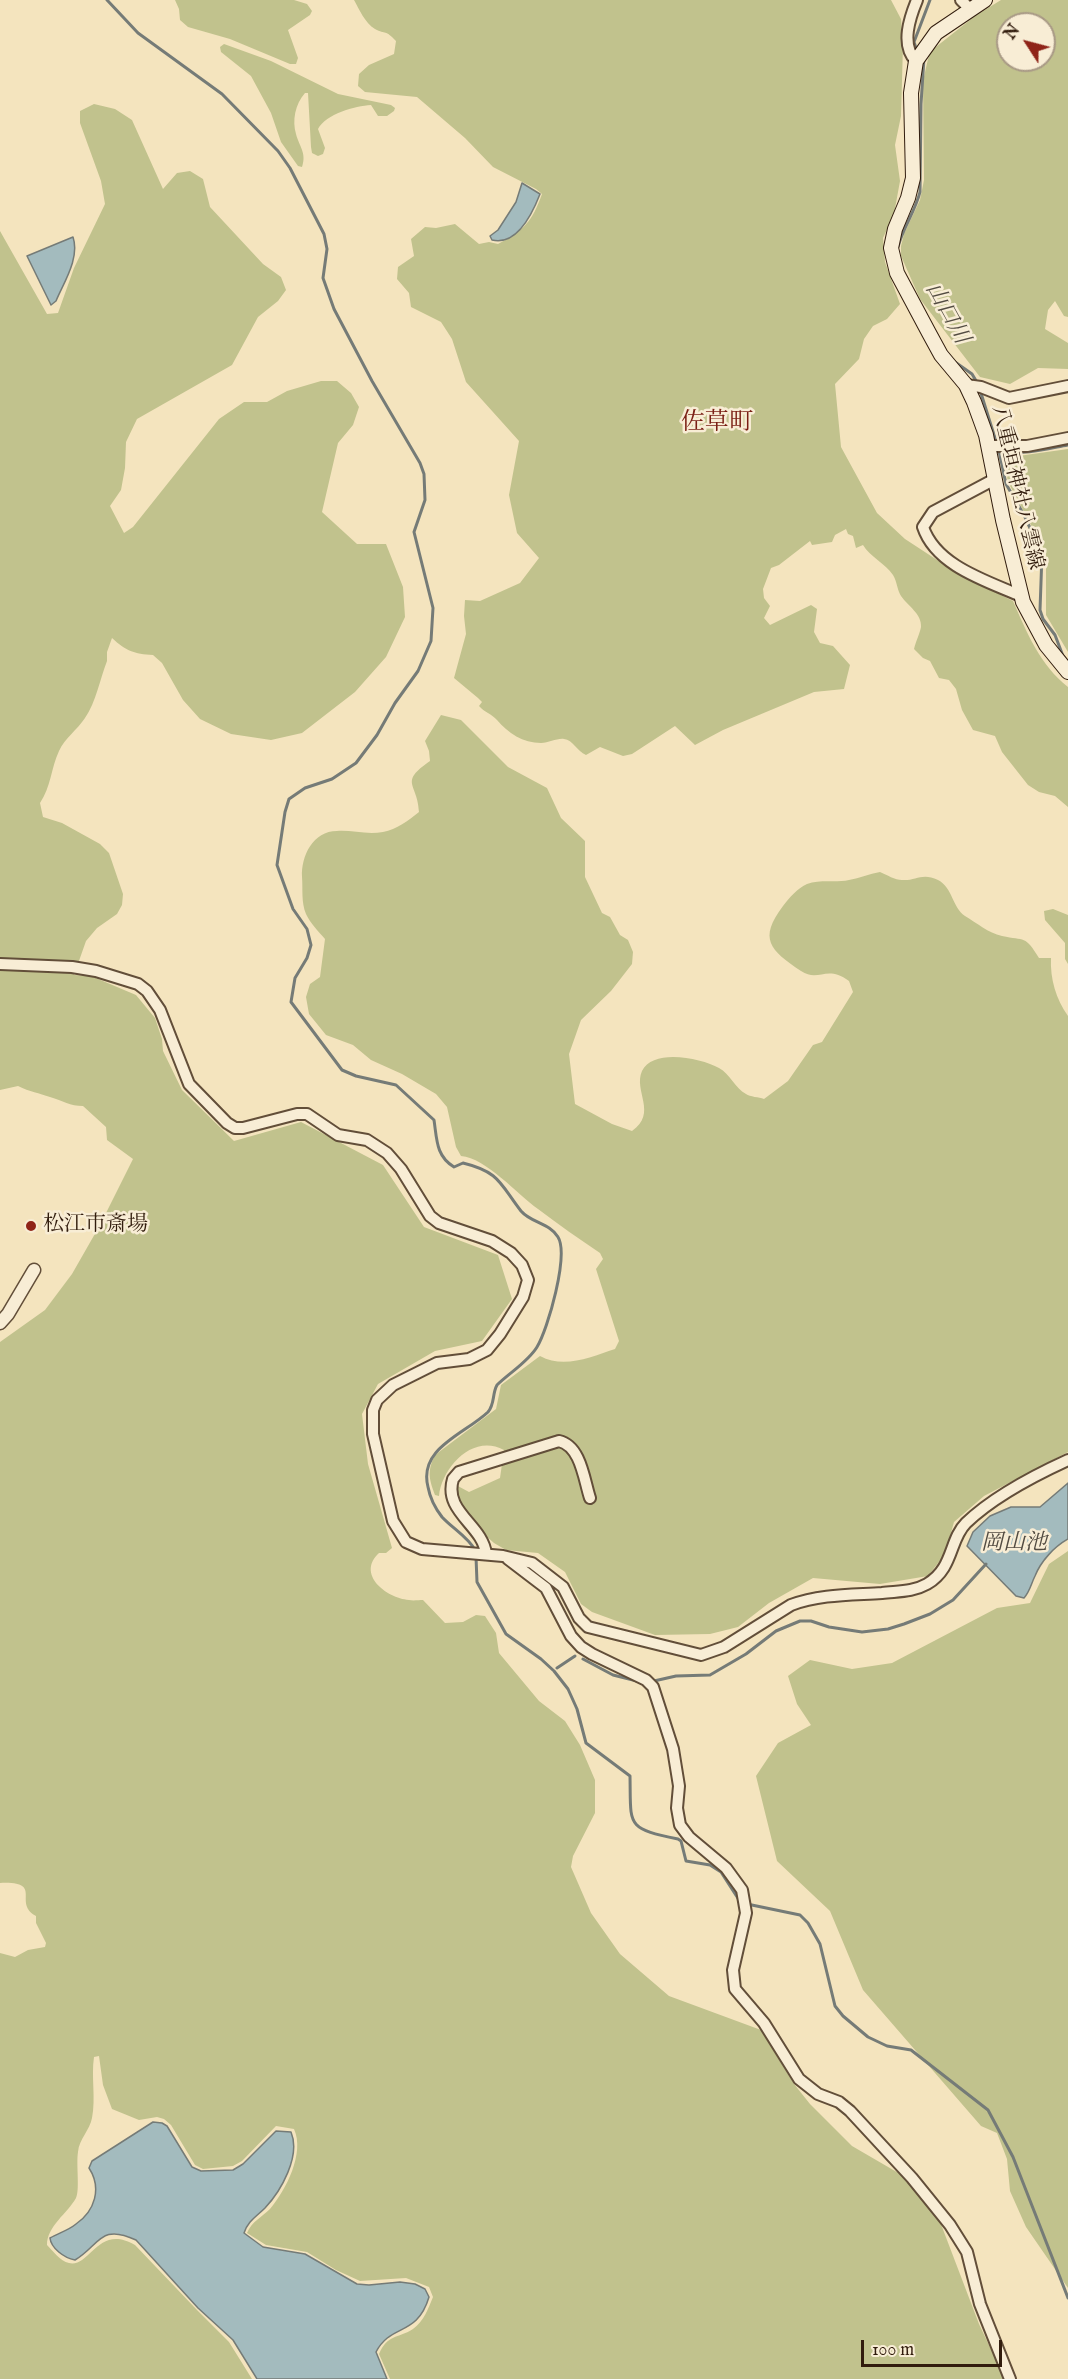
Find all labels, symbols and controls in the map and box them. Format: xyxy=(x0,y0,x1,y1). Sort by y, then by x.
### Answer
north arrow xyxy=(996,12,1056,72)
text: N xyxy=(1001,21,1025,44)
water label: 山口川 xyxy=(918,279,974,349)
street label: 八重垣神社八雲線 xyxy=(985,403,1047,573)
district label: 佐草町 xyxy=(681,410,753,438)
place label: 松江市斎場 xyxy=(43,1213,148,1239)
marker: 松江市斎場 xyxy=(24,1219,38,1233)
water label: 岡山池 xyxy=(981,1531,1047,1557)
scale bar xyxy=(864,2328,1005,2366)
text: 100 m xyxy=(872,2339,914,2362)

